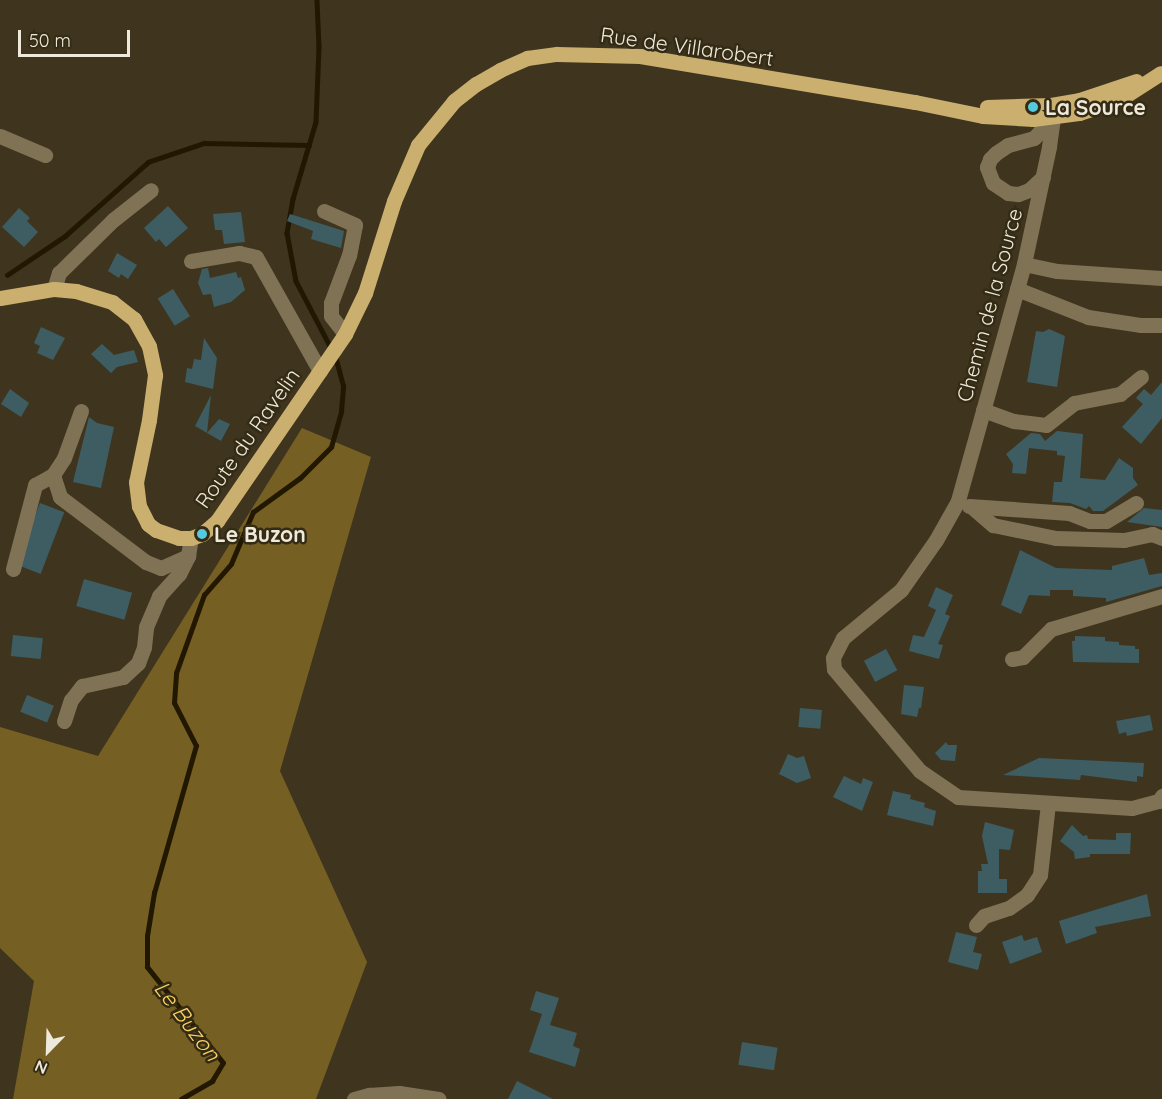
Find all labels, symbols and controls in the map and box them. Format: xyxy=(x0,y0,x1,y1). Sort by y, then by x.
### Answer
scale bar xyxy=(21,18,134,56)
street label: Rue de Villarobert xyxy=(599,21,775,71)
text: 50 m xyxy=(29,29,71,52)
place label: La Source xyxy=(1045,94,1146,120)
marker: La Source xyxy=(1026,100,1040,114)
street label: Chemin de la Source xyxy=(951,205,1027,405)
street label: Route du Ravelin xyxy=(189,363,305,513)
place label: Le Buzon xyxy=(214,521,306,547)
marker: Le Buzon xyxy=(195,527,209,541)
water label: Le Buzon xyxy=(148,976,226,1066)
north arrow xyxy=(18,1021,78,1081)
text: N xyxy=(32,1056,50,1079)

